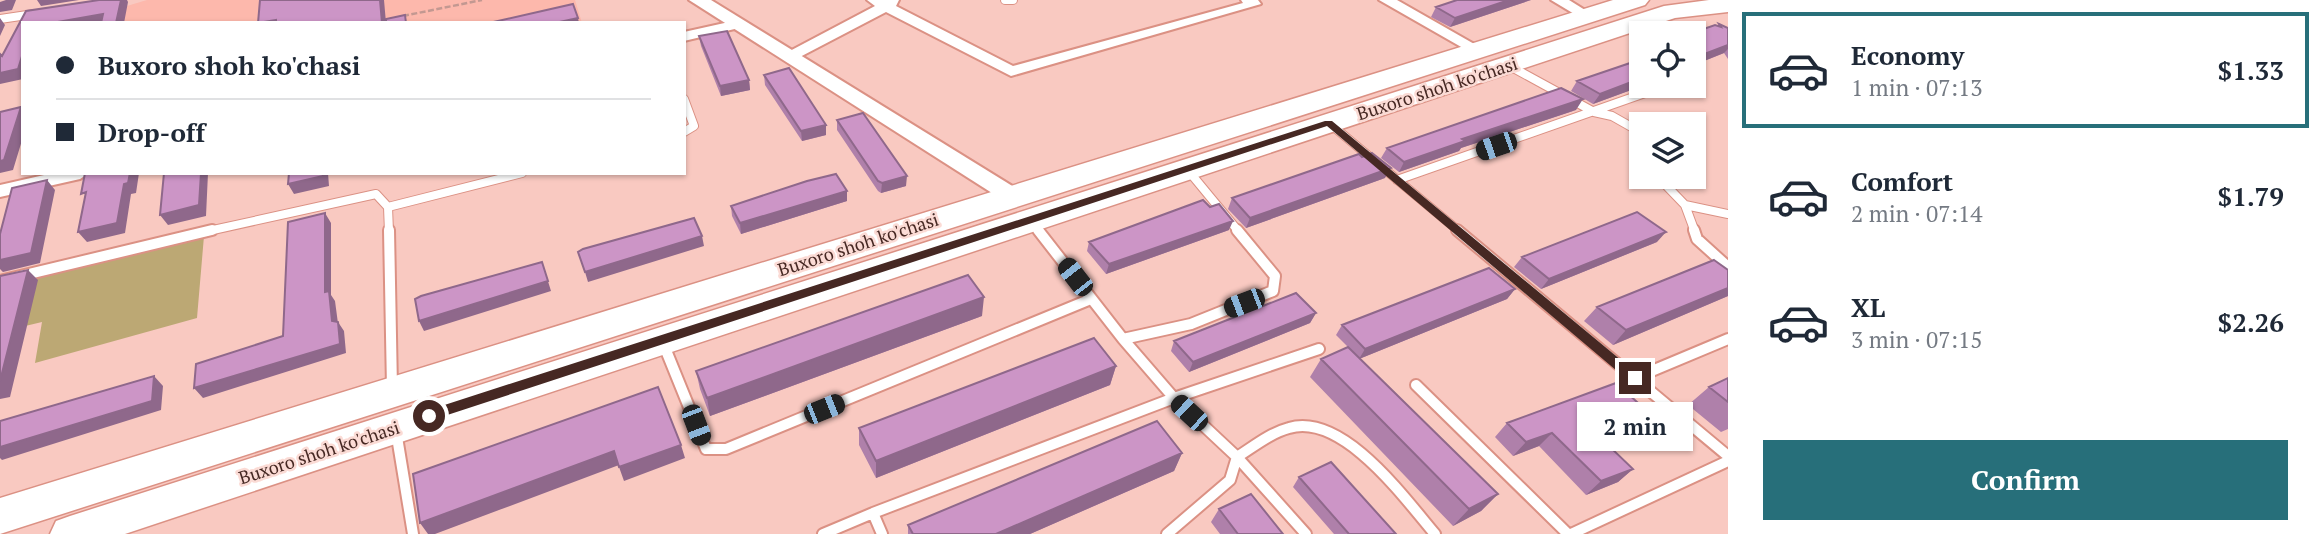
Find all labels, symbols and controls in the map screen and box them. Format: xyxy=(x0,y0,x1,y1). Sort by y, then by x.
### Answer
map controls xyxy=(1629,21,1706,189)
button: locate xyxy=(1629,21,1706,98)
text: Economy xyxy=(1851,38,1964,72)
icon: car xyxy=(1767,39,1830,102)
text: Buxoro shoh ko'chasi xyxy=(98,48,360,82)
street label: Buxoro shoh ko'chasi xyxy=(1353,51,1521,125)
text: $1.33 xyxy=(2218,53,2284,87)
text: 1 min · 07:13 xyxy=(1851,72,1983,103)
button: layers xyxy=(1629,112,1706,189)
text: Drop-off xyxy=(98,115,205,149)
car xyxy=(1473,129,1520,163)
text: Comfort xyxy=(1851,164,1953,198)
icon: car xyxy=(1767,165,1830,228)
text: $1.79 xyxy=(2218,179,2284,213)
text: 2 min · 07:14 xyxy=(1851,198,1983,229)
street label: Buxoro shoh ko'chasi xyxy=(774,207,942,281)
car xyxy=(1054,254,1097,300)
car xyxy=(1221,286,1268,320)
text: XL xyxy=(1851,290,1885,324)
icon: car xyxy=(1767,291,1830,354)
text: $2.26 xyxy=(2218,305,2284,339)
text: 3 min · 07:15 xyxy=(1851,324,1983,355)
route end xyxy=(1619,362,1651,394)
car xyxy=(801,391,848,427)
car xyxy=(1167,391,1212,435)
route start xyxy=(413,400,445,432)
car xyxy=(679,402,714,448)
callout: 2 min xyxy=(1577,402,1693,452)
text: 2 min xyxy=(1604,411,1666,442)
street label: Buxoro shoh ko'chasi xyxy=(235,415,403,489)
button: Confirm xyxy=(1763,440,2288,520)

